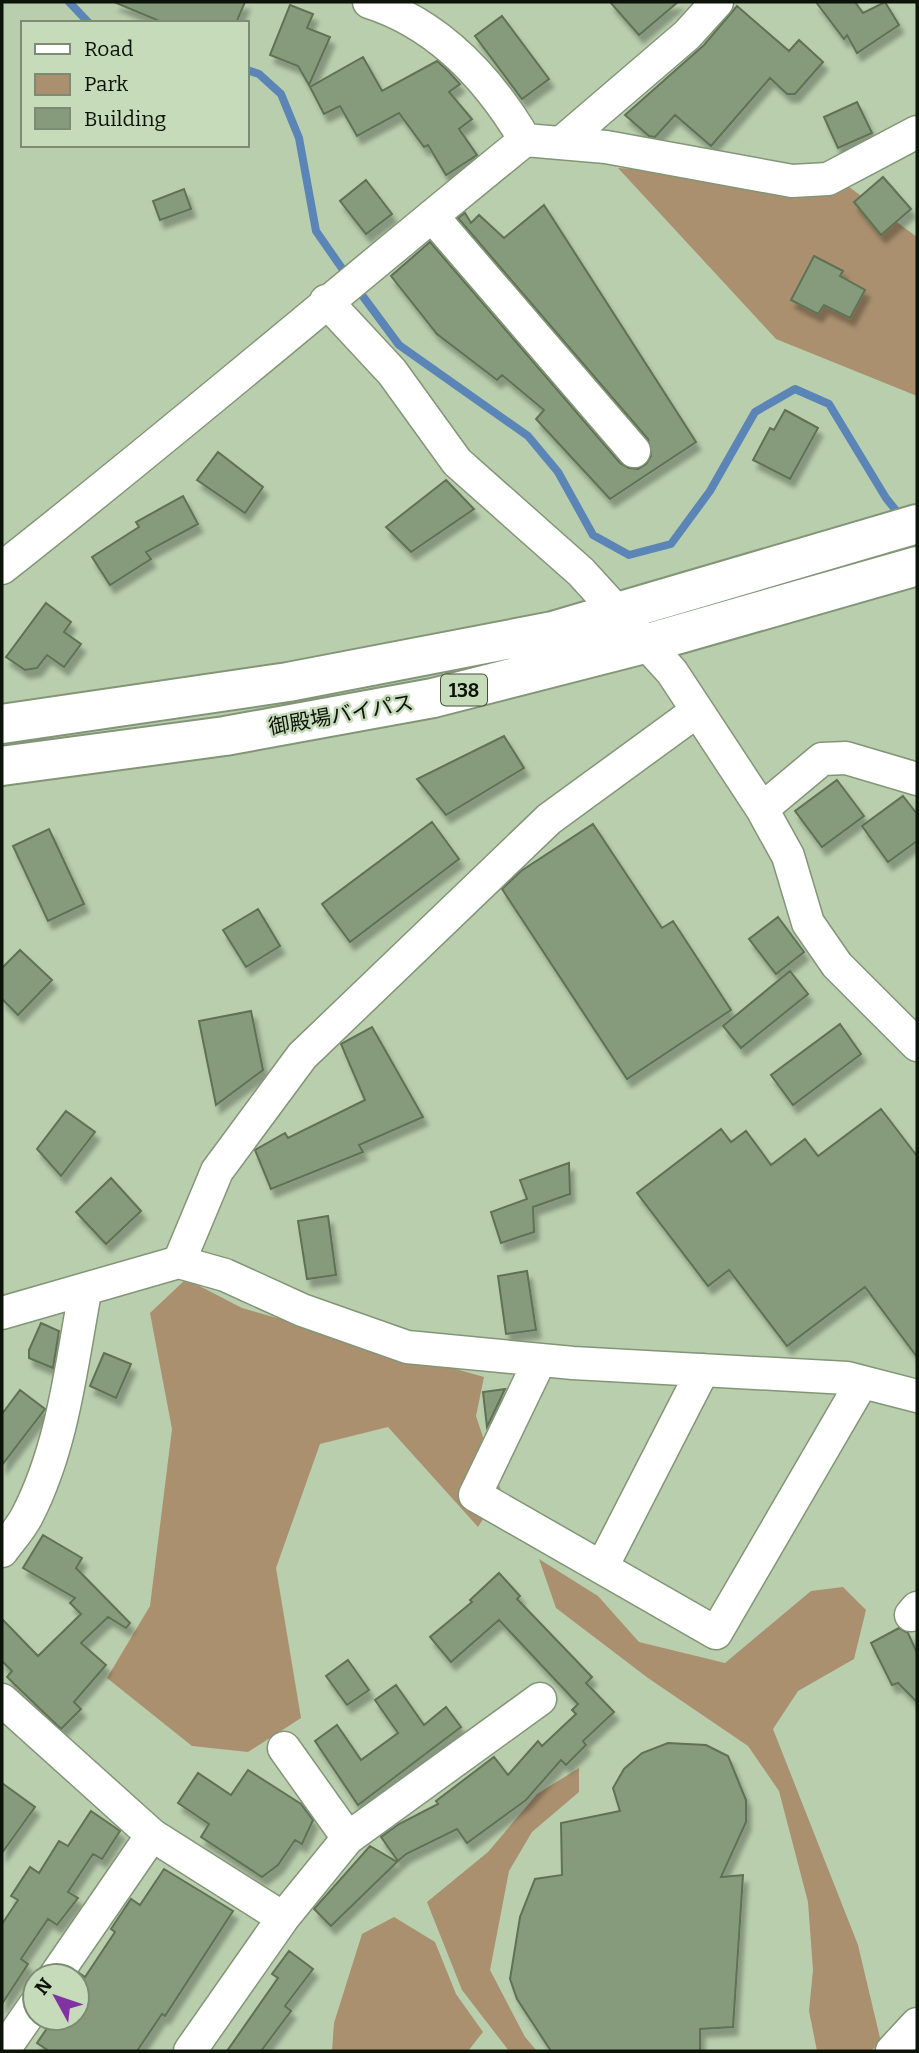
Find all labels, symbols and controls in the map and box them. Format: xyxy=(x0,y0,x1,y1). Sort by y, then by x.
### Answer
legend xyxy=(21,21,248,147)
text: Road xyxy=(84,36,133,62)
text: Park xyxy=(84,71,128,97)
text: Building xyxy=(84,106,167,132)
road number: 138 xyxy=(441,674,487,706)
street label: 御殿場バイパス xyxy=(267,689,415,741)
north arrow xyxy=(21,1962,91,2032)
text: N xyxy=(30,1973,57,1999)

